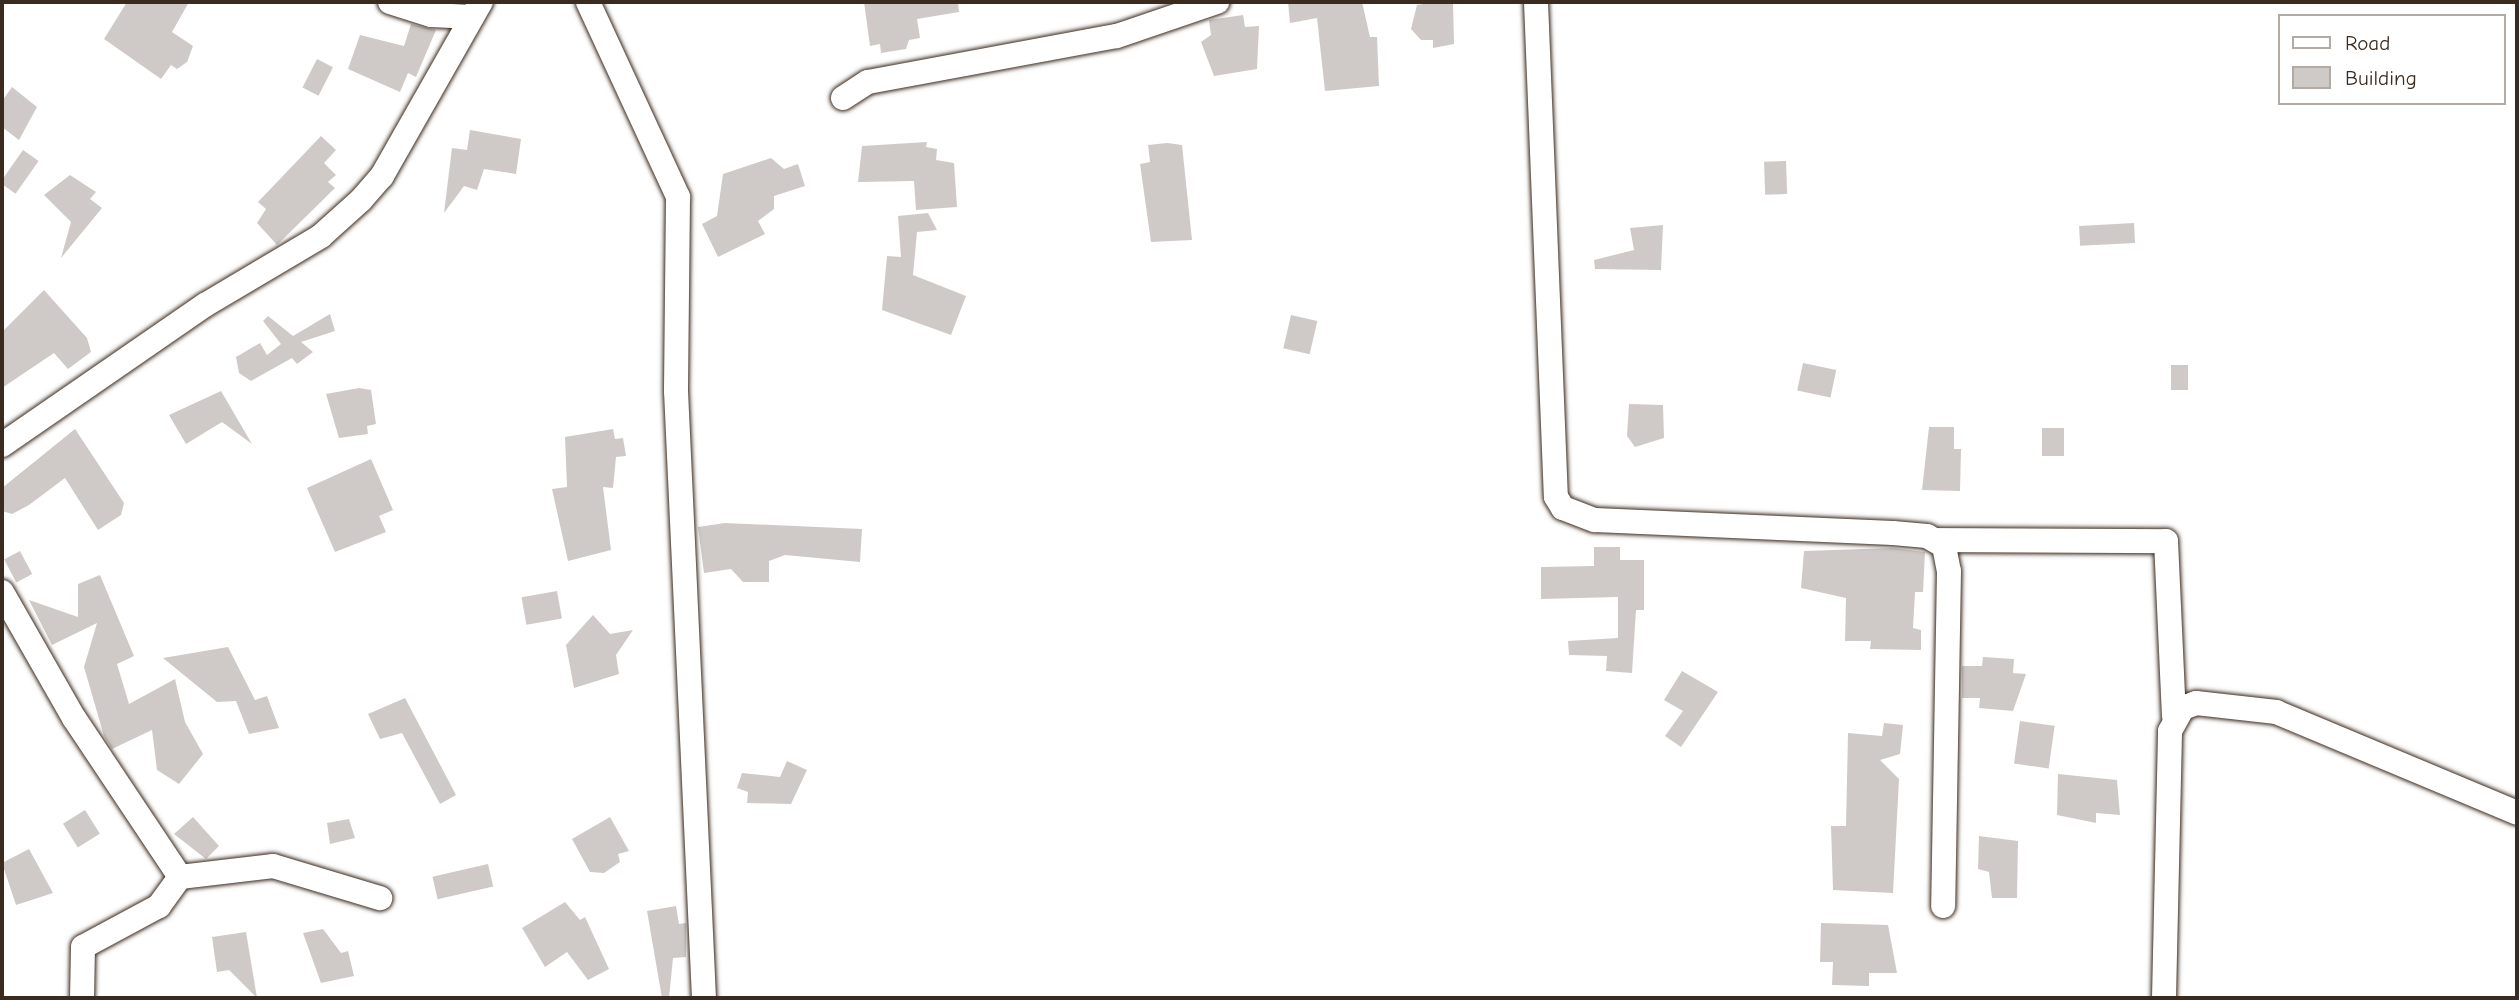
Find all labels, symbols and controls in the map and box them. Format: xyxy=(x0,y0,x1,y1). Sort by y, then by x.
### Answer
legend xyxy=(2278,14,2505,105)
text: Road xyxy=(2345,31,2390,55)
text: Building xyxy=(2345,66,2417,90)

